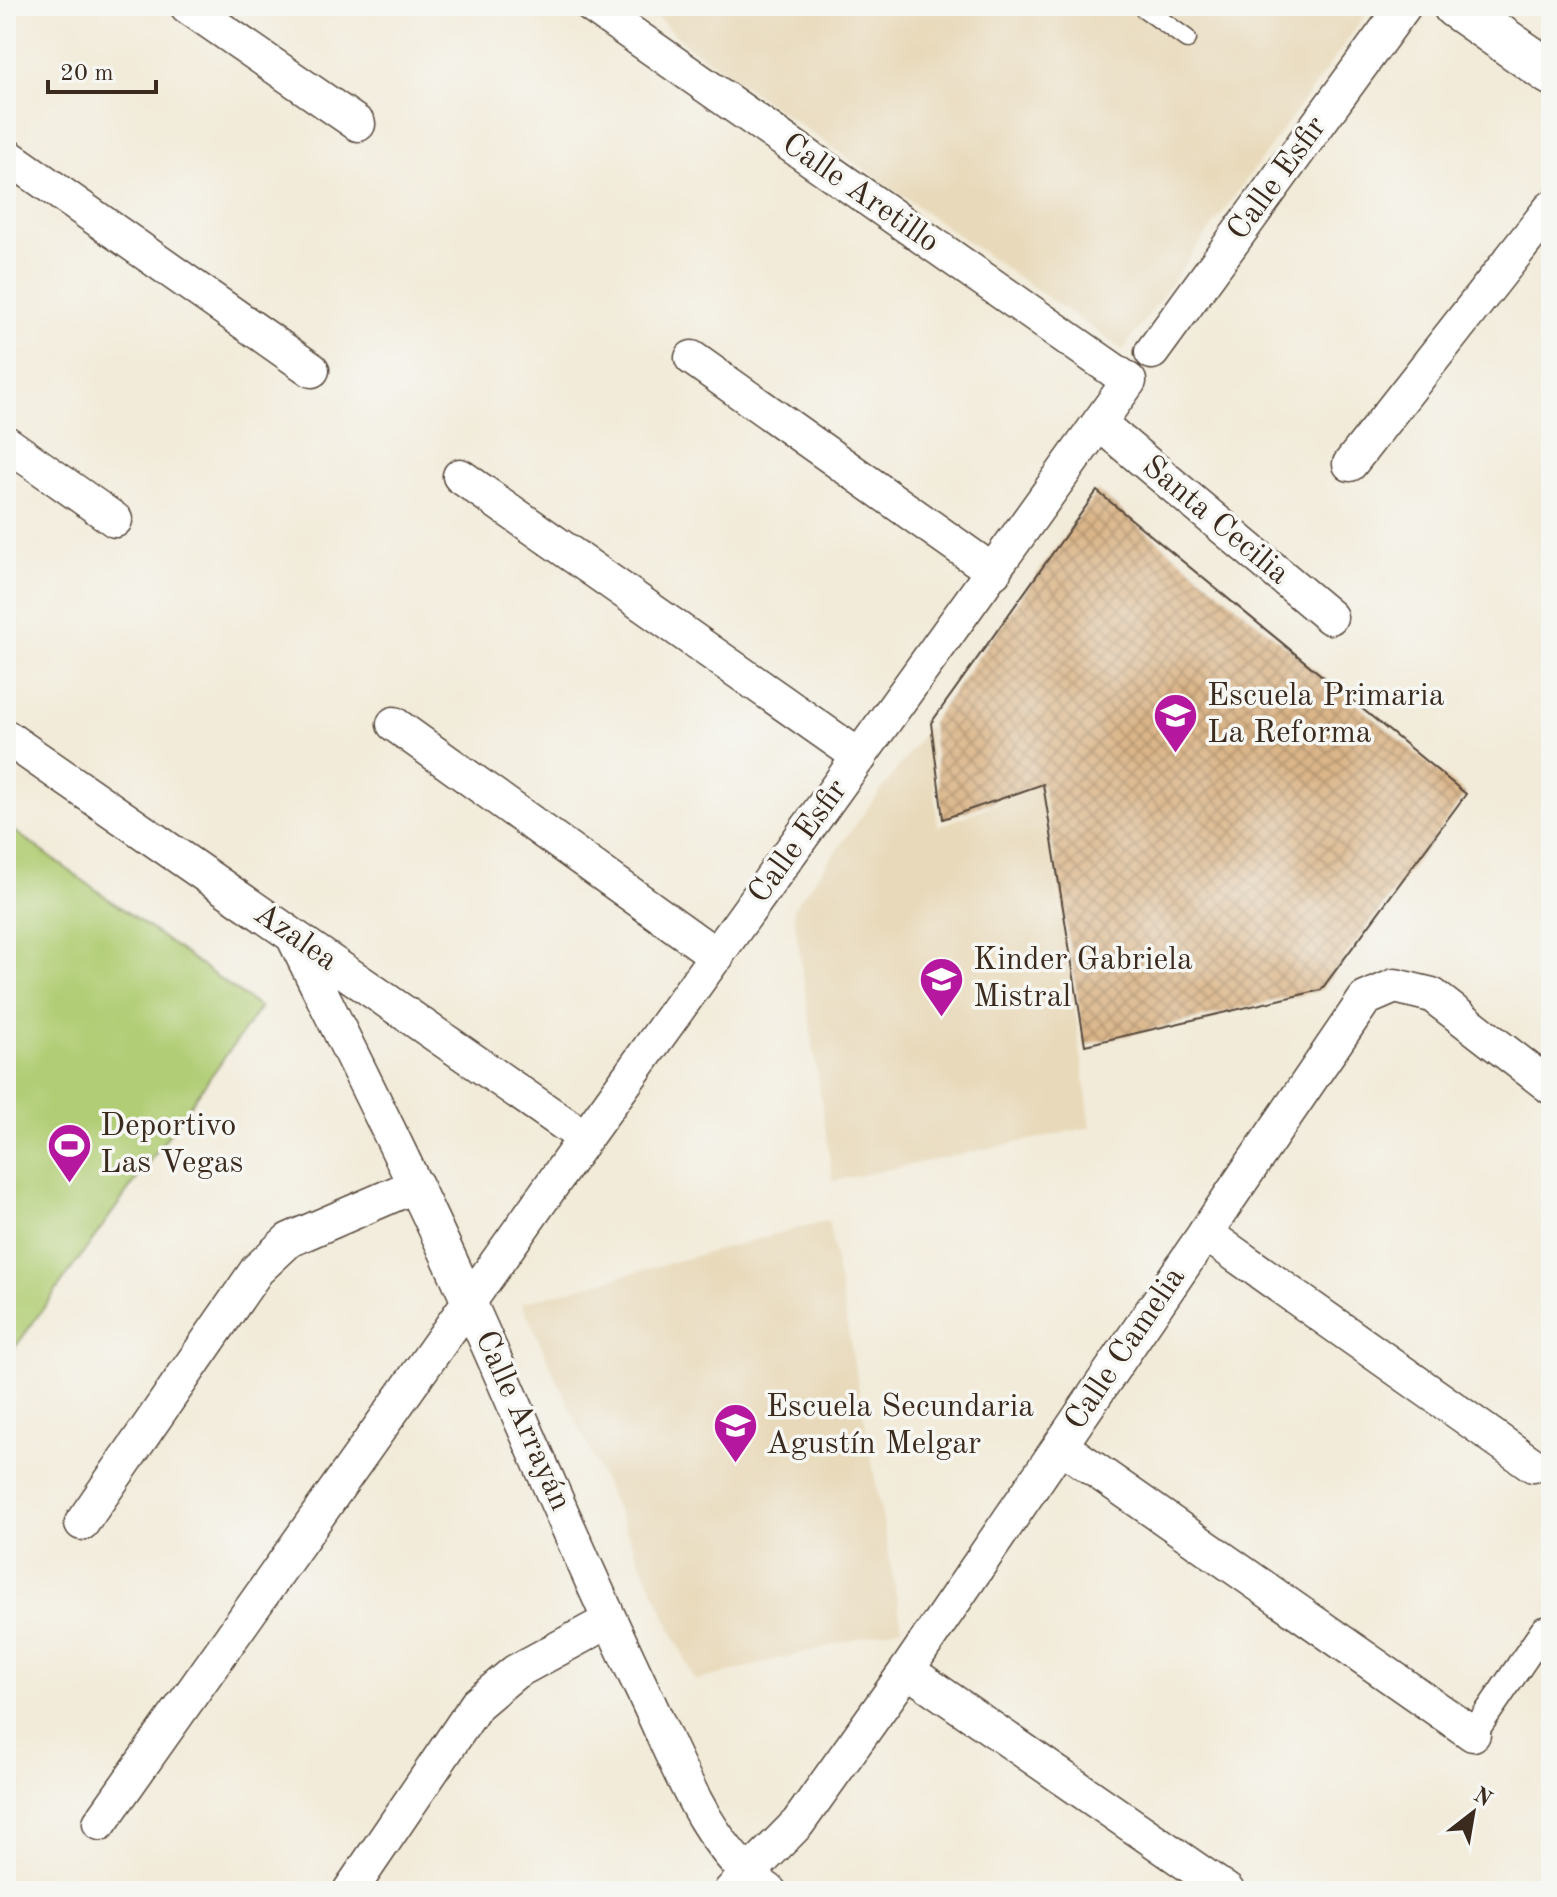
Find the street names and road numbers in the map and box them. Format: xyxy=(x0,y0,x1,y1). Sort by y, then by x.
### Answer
street label: Calle Esfir xyxy=(1223,111,1333,247)
street label: Calle Aretillo xyxy=(776,128,944,260)
street label: Santa Cecilia xyxy=(1135,451,1295,591)
street label: Calle Esfir xyxy=(744,774,854,910)
street label: Azalea xyxy=(248,898,343,978)
street label: Calle Camelia xyxy=(1060,1262,1192,1436)
street label: Calle Arrayán xyxy=(468,1326,576,1516)

